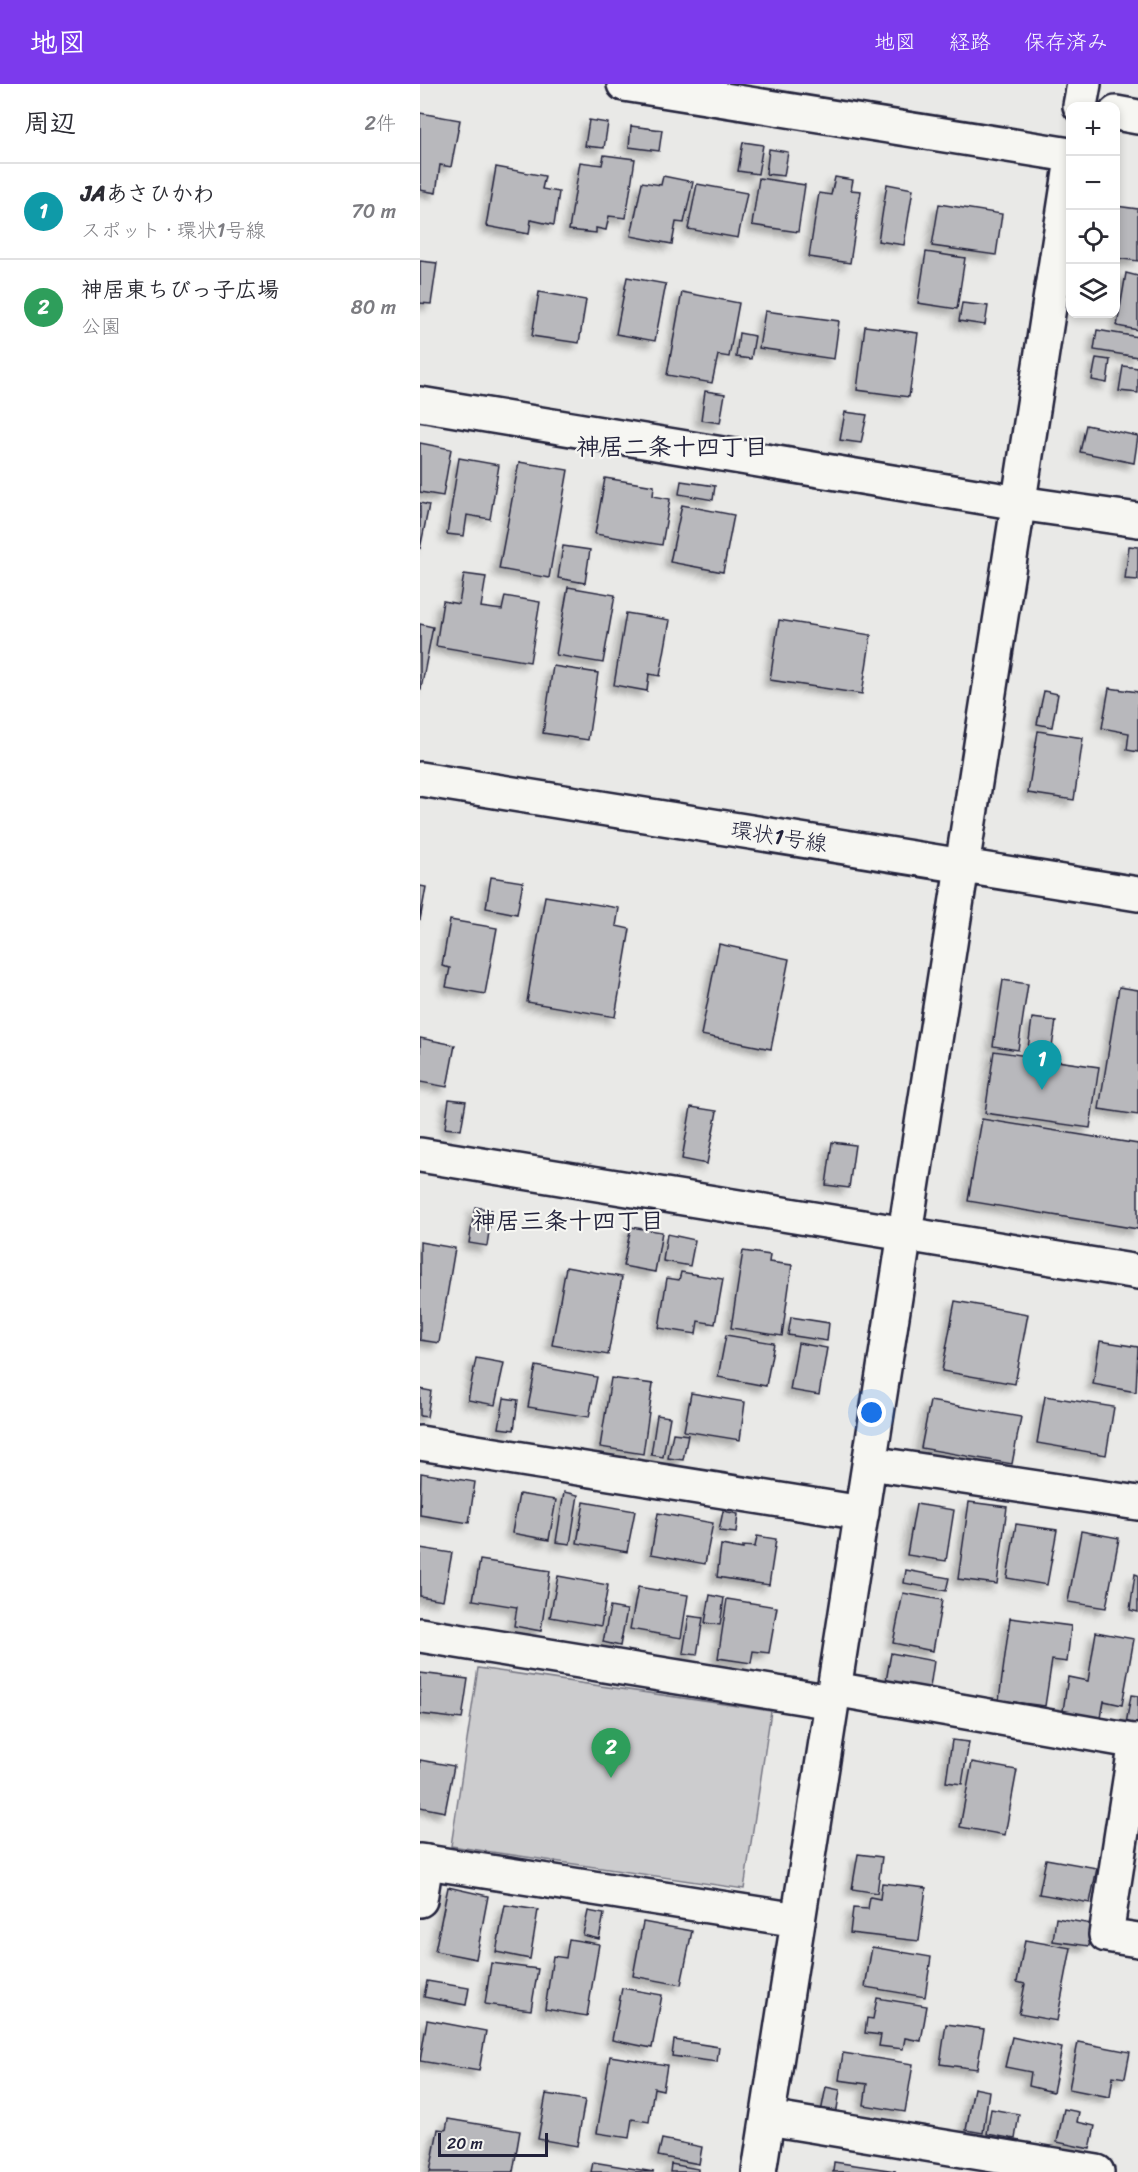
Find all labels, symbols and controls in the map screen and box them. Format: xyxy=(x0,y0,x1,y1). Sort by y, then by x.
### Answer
text: 地図 xyxy=(30,18,86,67)
text: 地図 xyxy=(874,23,916,61)
text: 経路 xyxy=(949,23,991,61)
text: 保存済み xyxy=(1024,23,1108,61)
text: 周辺 xyxy=(24,100,76,146)
map controls xyxy=(1066,102,1120,318)
button: + xyxy=(1066,102,1120,156)
text: 2件 xyxy=(364,106,396,141)
button: − xyxy=(1066,156,1120,210)
text: JAあさひかわ xyxy=(81,174,215,213)
text: 1 xyxy=(39,194,48,229)
text: 70 m xyxy=(351,194,396,229)
button: locate xyxy=(1066,210,1120,264)
text: スポット · 環状1号線 xyxy=(81,213,265,248)
button: layers xyxy=(1066,264,1120,318)
text: 神居東ちびっ子広場 xyxy=(81,270,279,309)
text: 2 xyxy=(38,290,49,325)
text: 80 m xyxy=(351,290,396,325)
text: 公園 xyxy=(81,309,121,344)
district label: 神居二条十四丁目 xyxy=(576,426,768,468)
street label: 環状1号線 xyxy=(728,810,830,863)
pin: 1 xyxy=(1022,1040,1062,1090)
district label: 神居三条十四丁目 xyxy=(472,1200,664,1242)
your location xyxy=(857,1398,886,1427)
pin: 2 xyxy=(592,1728,630,1778)
text: 20 m xyxy=(447,2129,483,2158)
scale bar xyxy=(438,2130,548,2158)

